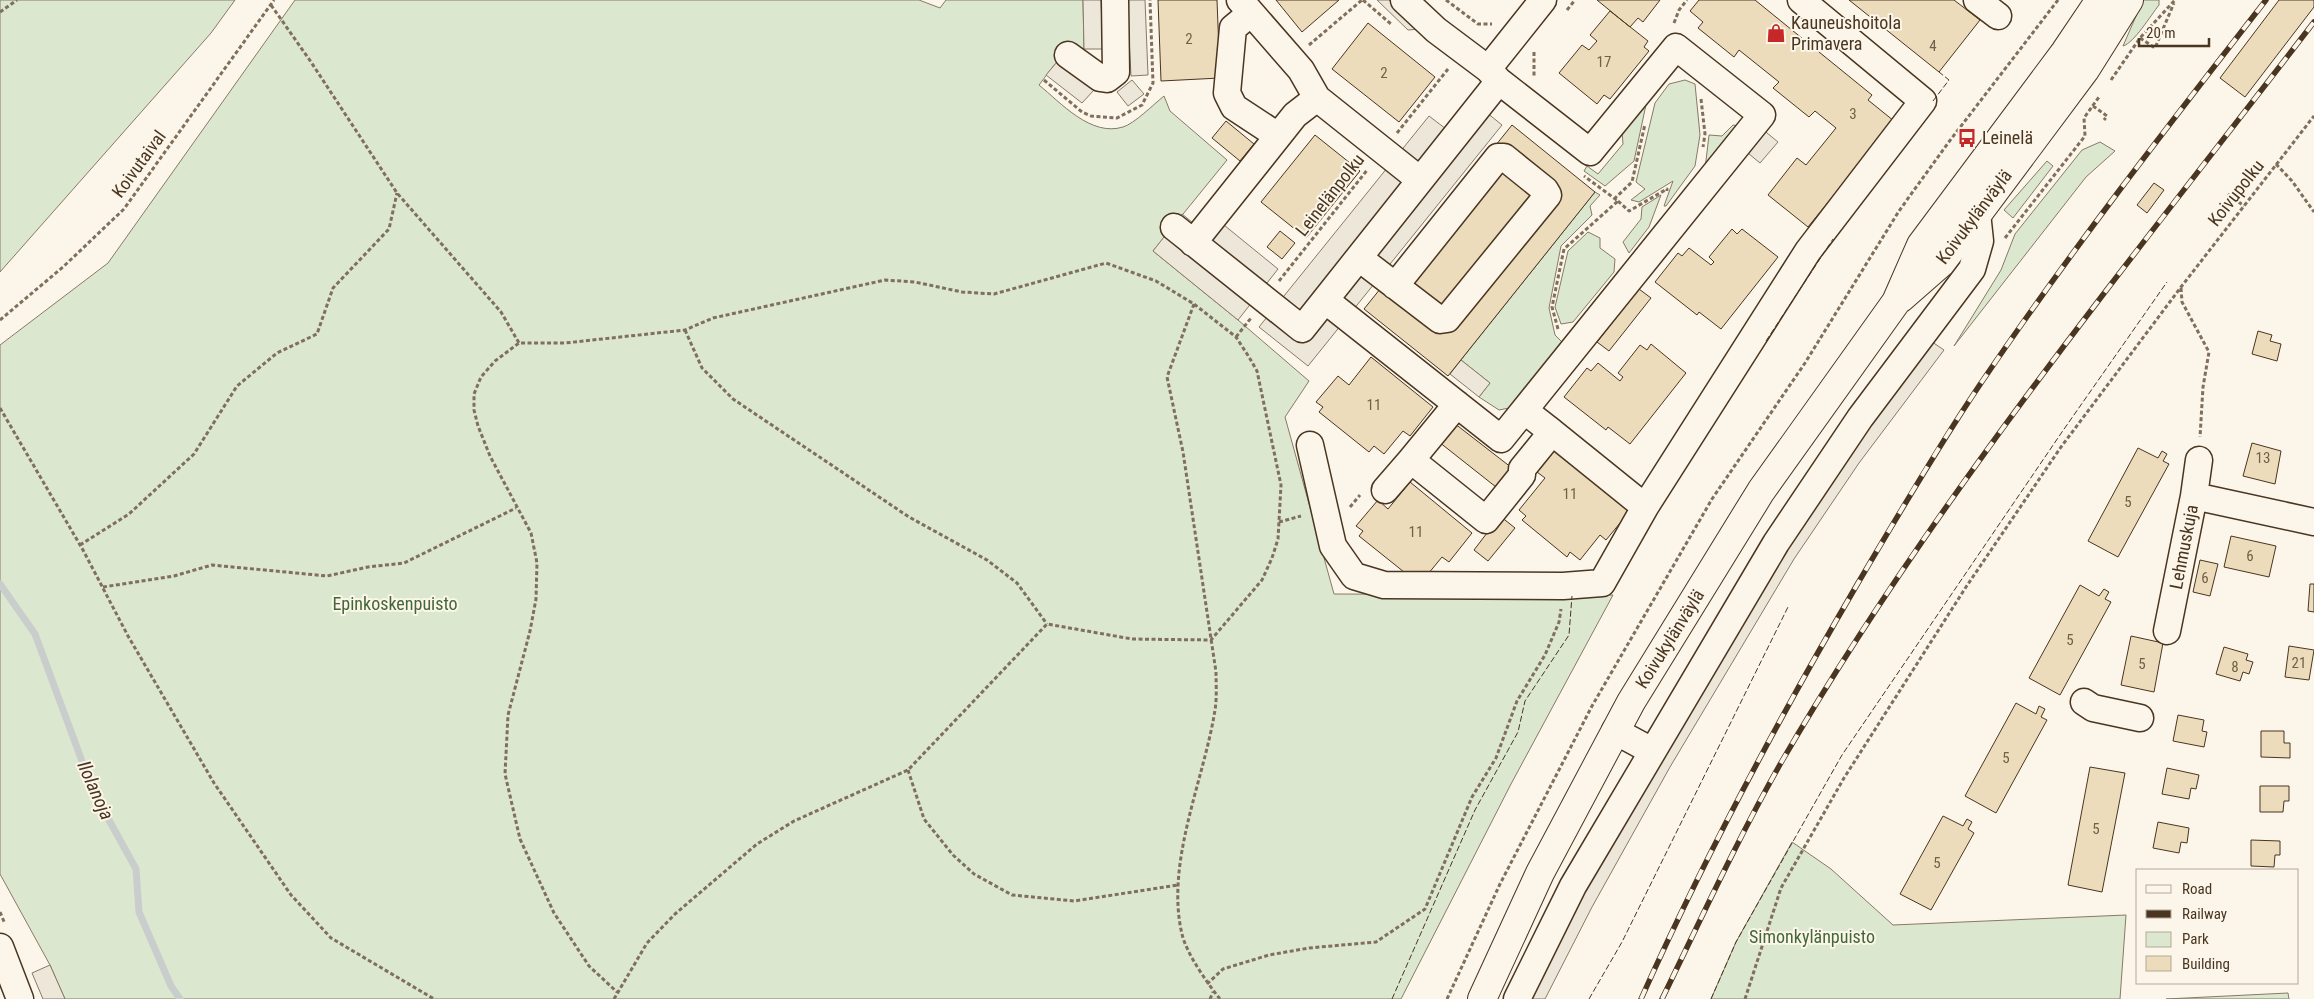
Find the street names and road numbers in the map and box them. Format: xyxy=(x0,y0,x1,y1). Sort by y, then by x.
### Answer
street label: Koivutaival xyxy=(107,126,170,201)
street label: Leinelänpolku xyxy=(1291,149,1368,240)
street label: Koivupolku xyxy=(2203,155,2268,230)
street label: Koivukylänväylä xyxy=(1931,165,2016,268)
street label: Lehmuskuja xyxy=(2165,503,2202,591)
street label: Koivukylänväylä xyxy=(1631,585,1708,692)

